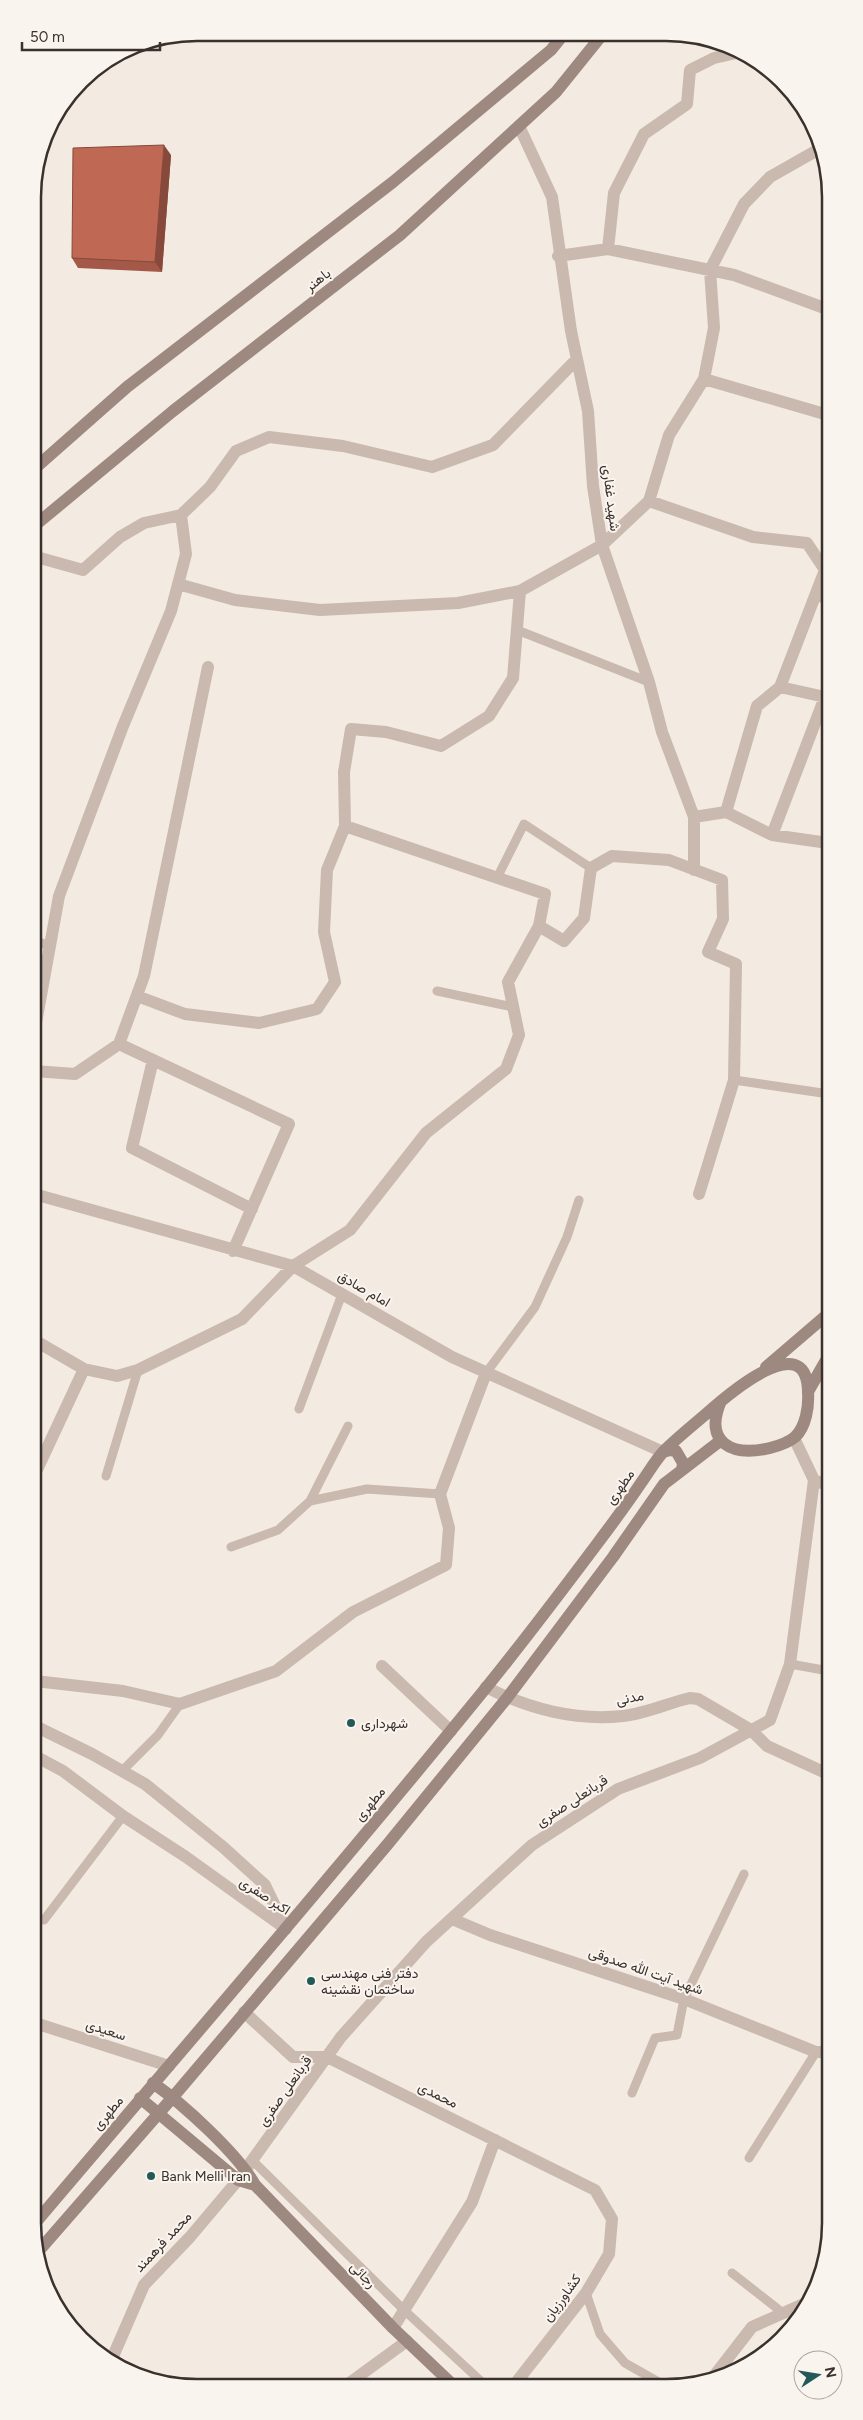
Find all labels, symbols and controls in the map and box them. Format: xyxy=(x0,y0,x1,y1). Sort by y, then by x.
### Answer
scale bar xyxy=(22,20,160,52)
text: 50 m xyxy=(30,28,65,46)
street label: باهنر xyxy=(301,265,334,296)
street label: شهید غفاری xyxy=(599,464,623,532)
street label: امام صادق xyxy=(335,1267,393,1311)
street label: مطهری xyxy=(602,1466,638,1508)
street label: مدنی xyxy=(615,1687,645,1709)
place label: شهرداری xyxy=(361,1715,408,1732)
marker: شهرداری xyxy=(345,1717,357,1729)
street label: قربانعلی صفری xyxy=(533,1771,611,1831)
street label: مطهری xyxy=(351,1784,389,1824)
street label: اکبر صفری xyxy=(236,1873,294,1919)
street label: شهید آیت الله صدوقی xyxy=(586,1943,706,1999)
place label: دفتر فنی مهندسی ساختمان نقشینه xyxy=(321,1965,419,1998)
marker: دفتر فنی مهندسی ساختمان نقشینه xyxy=(305,1975,317,1987)
street label: سعیدی xyxy=(84,2016,128,2044)
street label: قربانعلی صفری xyxy=(254,2052,316,2130)
street label: محمدی xyxy=(415,2078,461,2112)
street label: مطهری xyxy=(89,2093,127,2133)
place label: Bank Melli Iran xyxy=(161,2168,251,2185)
marker: Bank Melli Iran xyxy=(145,2170,157,2182)
street label: محمد فرهمند xyxy=(131,2208,195,2276)
street label: رجائی xyxy=(346,2258,380,2292)
street label: کشاورزیان xyxy=(539,2271,585,2325)
north arrow xyxy=(793,2350,843,2400)
text: N xyxy=(821,2365,840,2379)

